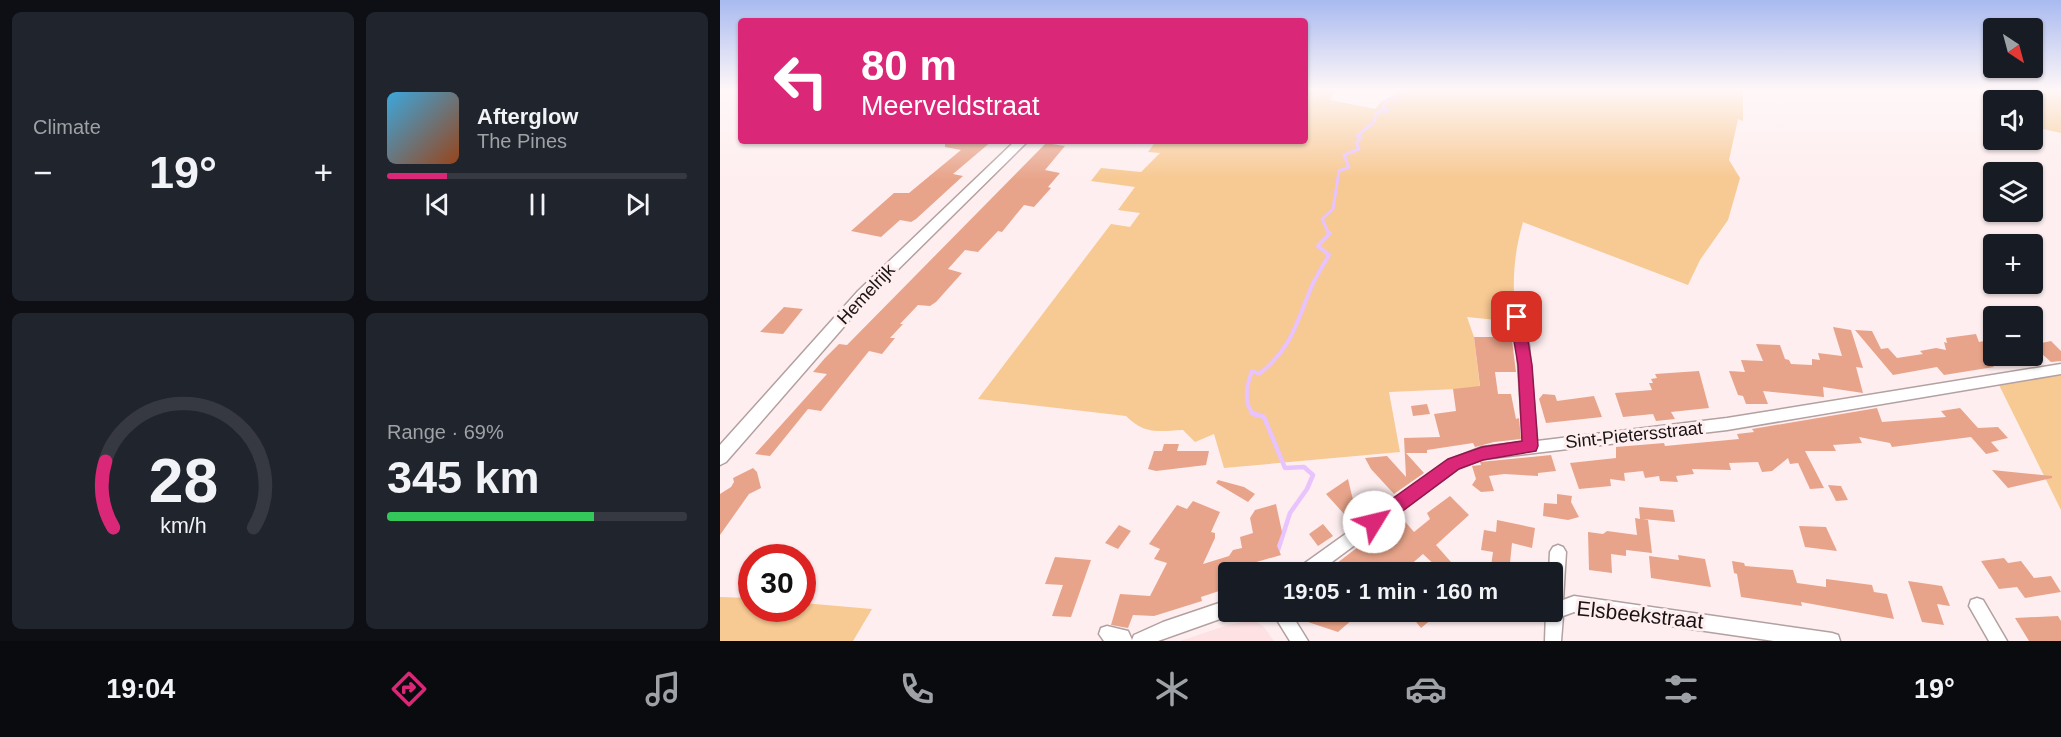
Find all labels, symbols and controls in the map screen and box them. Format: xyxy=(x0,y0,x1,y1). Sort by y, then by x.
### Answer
north arrow xyxy=(1983,18,2043,78)
map controls xyxy=(1983,18,2043,366)
icon: left xyxy=(762,42,840,120)
text: 80 m xyxy=(861,42,957,89)
button: sound xyxy=(1983,90,2043,150)
text: Meerveldstraat xyxy=(861,91,1040,121)
text: Afterglow xyxy=(477,104,578,129)
text: Climate xyxy=(33,116,101,138)
text: The Pines xyxy=(477,130,567,152)
text: 19° xyxy=(149,147,217,198)
text: − xyxy=(33,154,52,191)
text: + xyxy=(314,154,333,191)
button: layers xyxy=(1983,162,2043,222)
icon: previous xyxy=(421,188,454,221)
icon: pause xyxy=(521,188,554,221)
icon: next xyxy=(621,188,654,221)
button: + xyxy=(1983,234,2043,294)
street label: Hemelrijk xyxy=(833,259,900,328)
pin xyxy=(1491,291,1542,342)
icon: arrive xyxy=(1500,300,1533,333)
button: − xyxy=(1983,306,2043,366)
street label: Sint-Pietersstraat xyxy=(1564,418,1704,452)
text: Range · 69% xyxy=(387,421,504,443)
text: 28 xyxy=(148,446,218,515)
text: 345 km xyxy=(387,452,540,503)
position arrow xyxy=(1342,490,1406,554)
text: km/h xyxy=(160,514,206,538)
speed limit sign: 30 xyxy=(738,544,816,622)
text: 19:05 · 1 min · 160 m xyxy=(1283,579,1498,604)
street label: Elsbeekstraat xyxy=(1576,596,1705,633)
icon: directions xyxy=(388,668,430,710)
icon: music xyxy=(642,668,684,710)
icon: phone xyxy=(896,668,938,710)
icon: climate xyxy=(1151,668,1193,710)
icon: car xyxy=(1405,668,1447,710)
icon: filters xyxy=(1660,668,1702,710)
text: 19:04 xyxy=(106,674,175,704)
text: 19° xyxy=(1914,674,1955,704)

